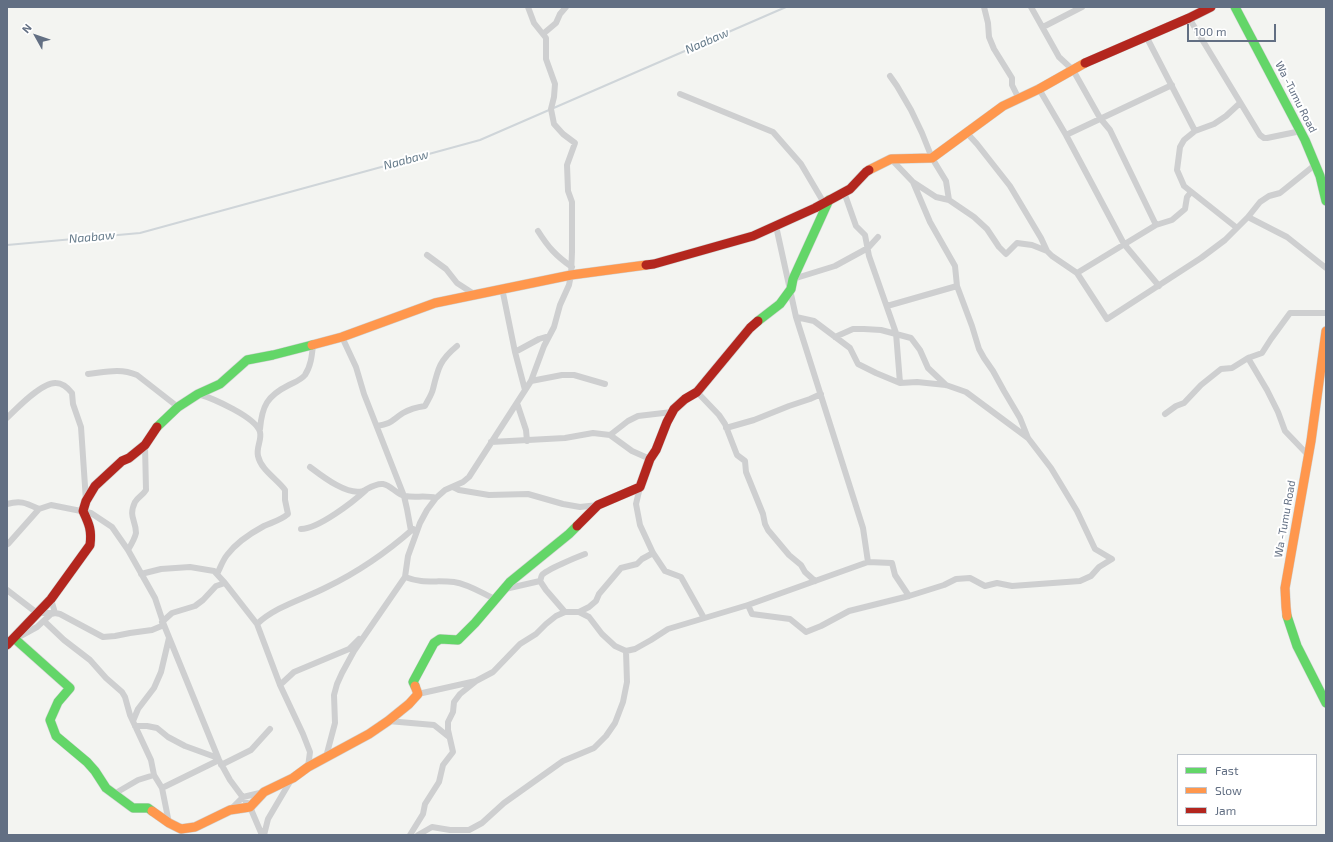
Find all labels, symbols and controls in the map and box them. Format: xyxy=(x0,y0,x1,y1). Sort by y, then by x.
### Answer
north arrow xyxy=(16,16,56,56)
scale bar xyxy=(1189,16,1278,42)
text: N xyxy=(19,21,34,35)
text: 100 m xyxy=(1194,24,1226,38)
water label: Naabaw xyxy=(683,25,731,57)
street label: Wa -Tumu Road xyxy=(1272,59,1320,135)
water label: Naabaw xyxy=(382,147,430,173)
water label: Naabaw xyxy=(68,228,116,246)
street label: Wa -Tumu Road xyxy=(1272,479,1298,559)
legend xyxy=(1177,754,1317,826)
text: Fast xyxy=(1215,763,1238,777)
text: Slow xyxy=(1215,783,1242,797)
text: Jam xyxy=(1215,803,1236,817)

